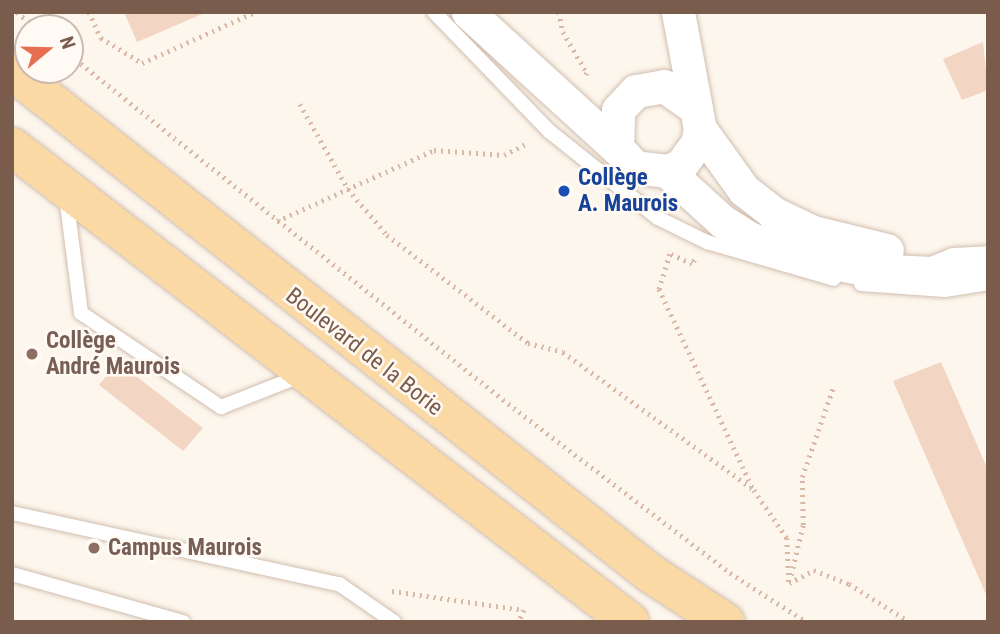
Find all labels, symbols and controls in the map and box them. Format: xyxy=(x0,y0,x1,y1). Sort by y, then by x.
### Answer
north arrow xyxy=(14,14,84,84)
text: N xyxy=(55,33,80,52)
place label: Collège A. Maurois xyxy=(578,164,678,218)
marker: Collège A. Maurois xyxy=(556,183,572,199)
street label: Boulevard de la Borie xyxy=(280,282,448,422)
place label: Collège André Maurois xyxy=(46,327,180,381)
marker: Collège André Maurois xyxy=(24,346,40,362)
place label: Campus Maurois xyxy=(108,534,262,562)
marker: Campus Maurois xyxy=(86,540,102,556)

